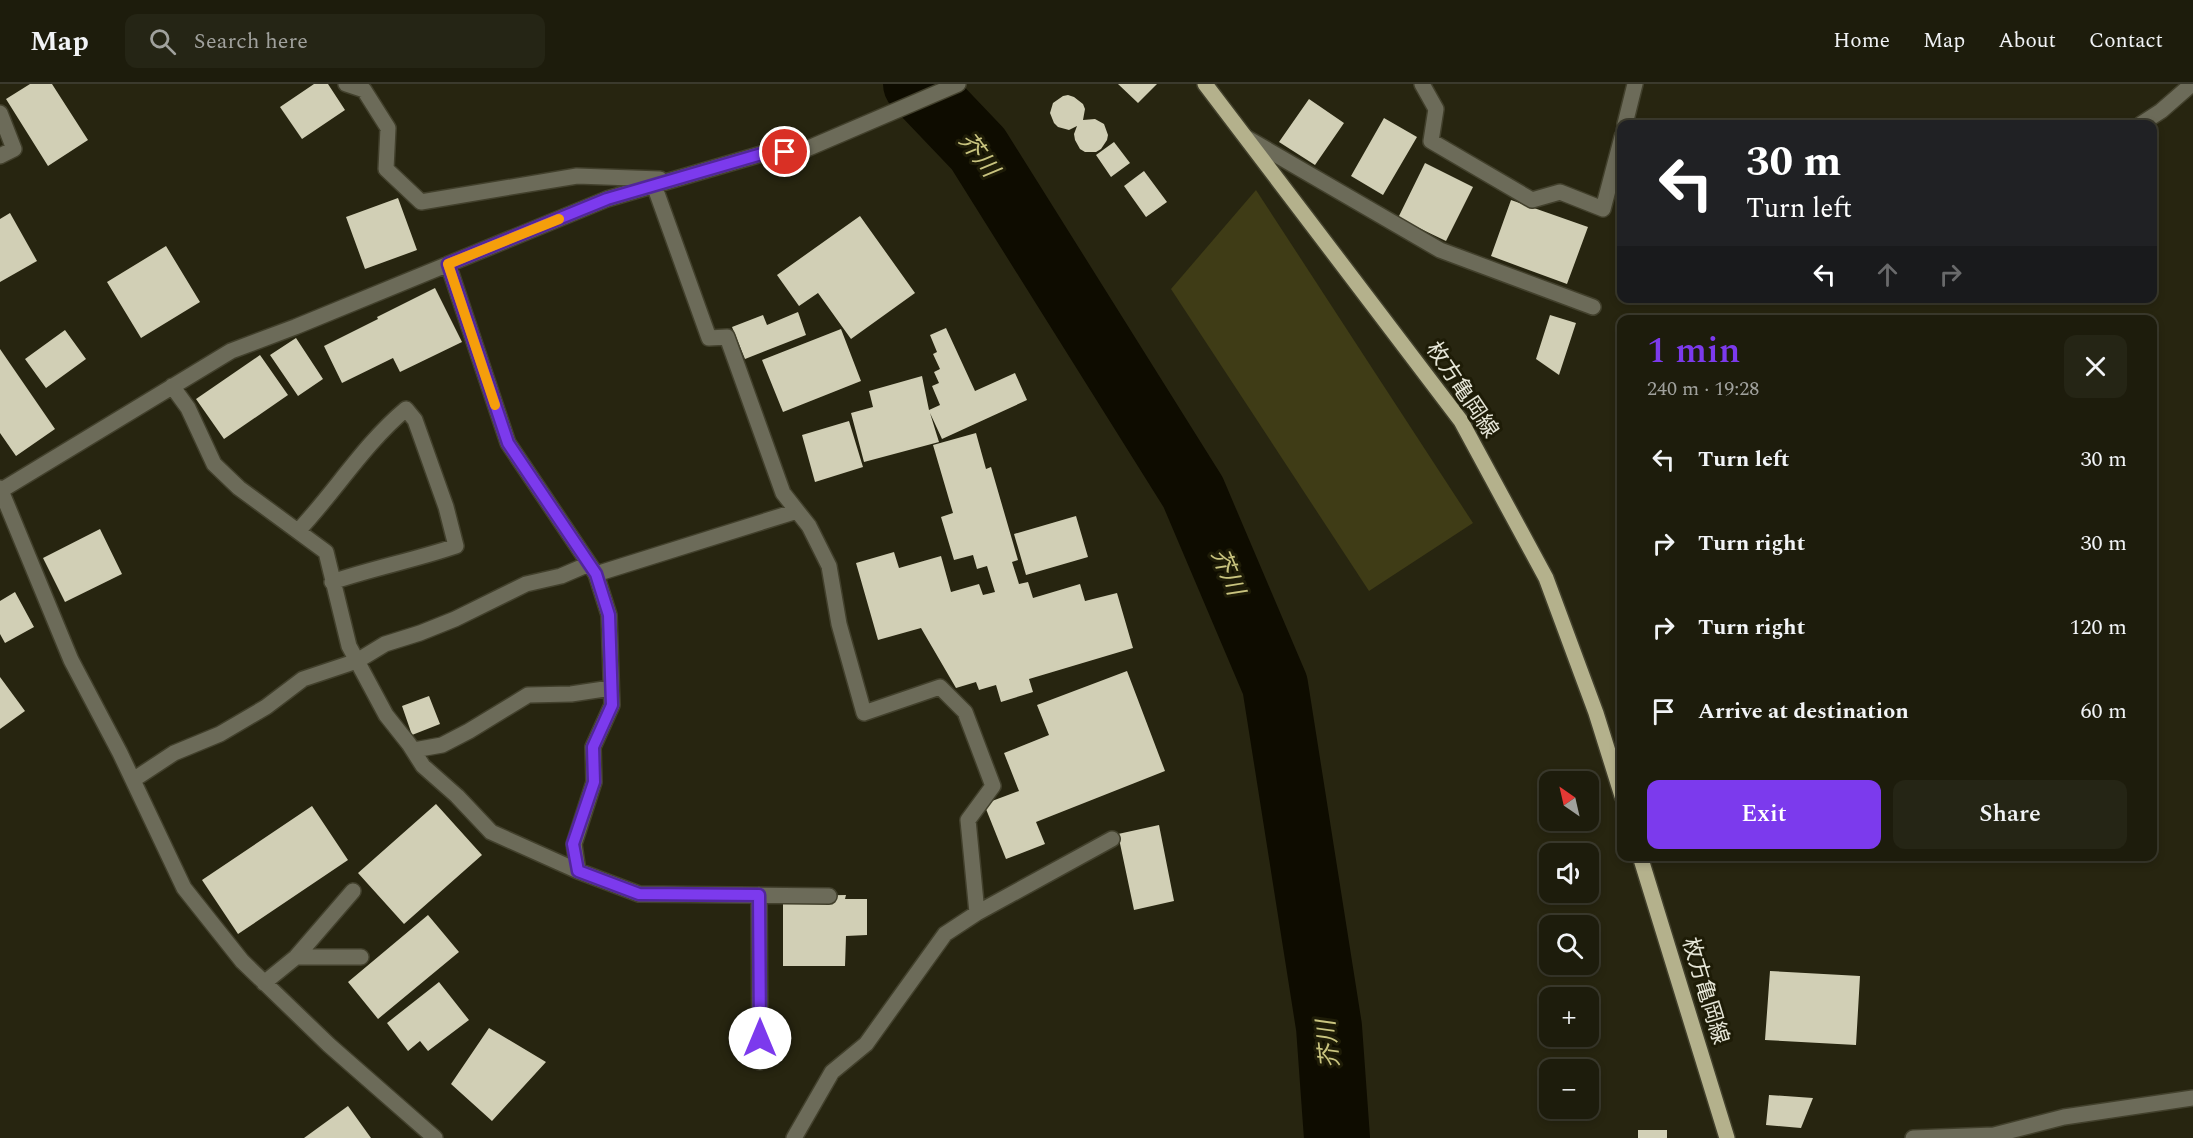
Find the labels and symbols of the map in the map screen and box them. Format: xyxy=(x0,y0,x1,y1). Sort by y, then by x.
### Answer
water label: 芥川 xyxy=(949,125,1009,187)
pin xyxy=(759,126,810,177)
street label: 枚方亀岡線 xyxy=(1418,335,1506,445)
water label: 芥川 xyxy=(1201,543,1254,604)
north arrow xyxy=(1539,771,1599,831)
street label: 枚方亀岡線 xyxy=(1673,934,1737,1048)
position arrow xyxy=(728,1006,792,1070)
water label: 芥川 xyxy=(1308,1015,1349,1070)

